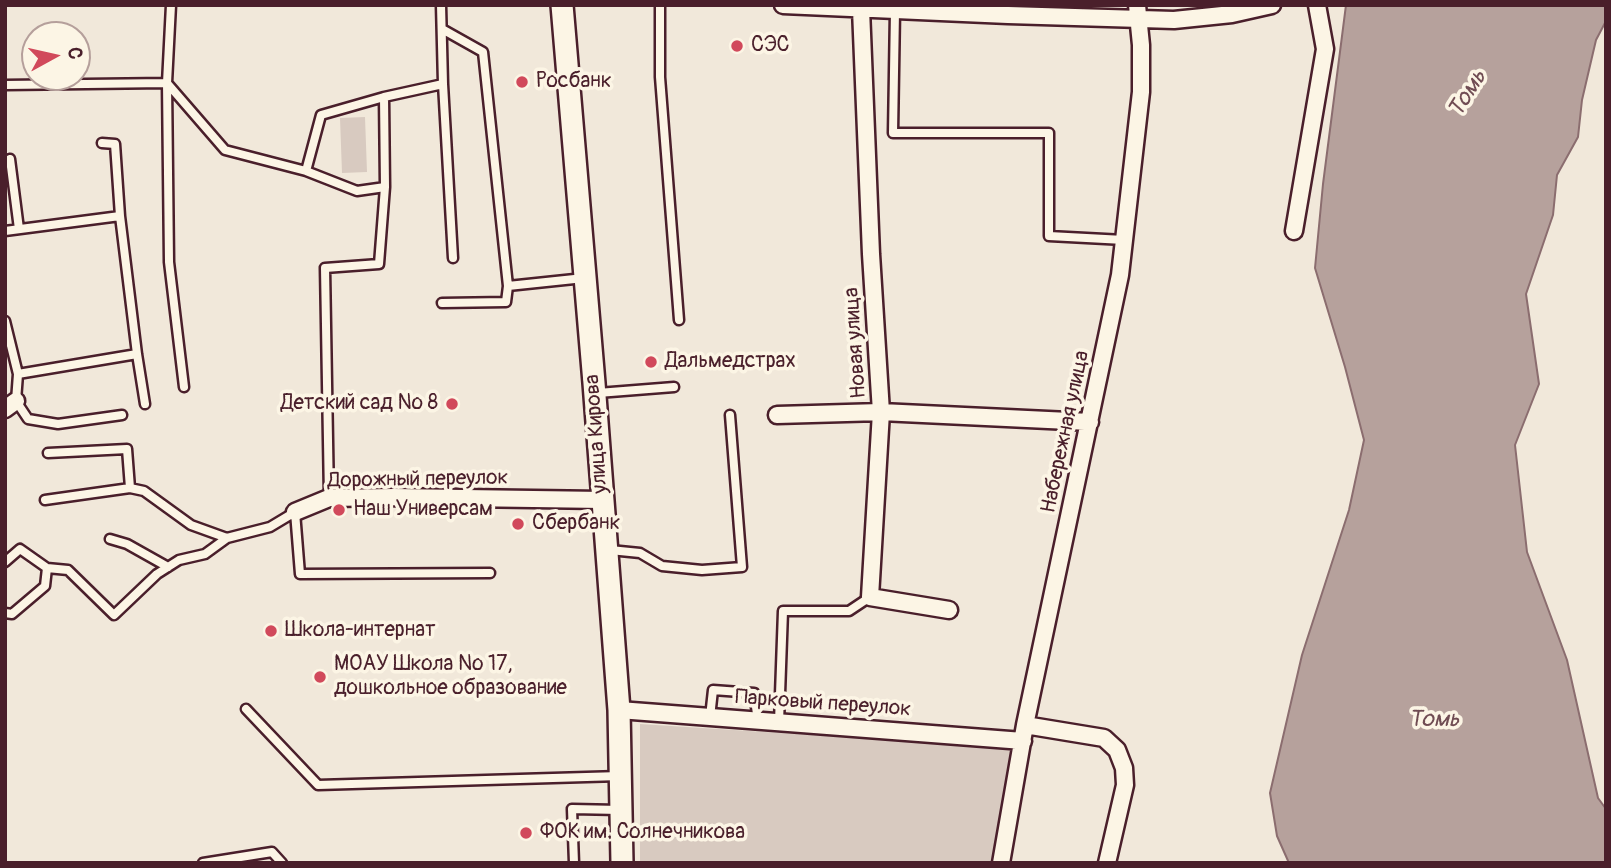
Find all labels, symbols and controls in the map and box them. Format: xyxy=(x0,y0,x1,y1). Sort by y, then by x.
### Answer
north arrow xyxy=(21,21,91,91)
place label: СЭС xyxy=(751,33,790,59)
marker: СЭС xyxy=(729,38,745,54)
text: С xyxy=(62,46,88,61)
water label: Томь xyxy=(1443,65,1493,123)
place label: Росбанк xyxy=(536,69,612,95)
marker: Росбанк xyxy=(514,74,530,90)
street label: Новая улица xyxy=(840,287,872,399)
street label: Набережная улица xyxy=(1036,348,1096,516)
place label: Дальмедстрах xyxy=(665,349,796,375)
marker: Дальмедстрах xyxy=(643,354,659,370)
street label: улица Кирова xyxy=(580,373,614,495)
place label: Детский сад № 8 xyxy=(281,391,438,417)
marker: Детский сад № 8 xyxy=(444,396,460,412)
street label: Дорожный переулок xyxy=(328,466,508,494)
place label: Наш Универсам xyxy=(353,497,493,523)
marker: Наш Универсам xyxy=(331,502,347,518)
place label: Сбербанк xyxy=(532,511,620,537)
marker: Сбербанк xyxy=(510,516,526,532)
place label: Школа-интернат xyxy=(285,618,435,644)
marker: Школа-интернат xyxy=(263,623,279,639)
place label: МОАУ Школа № 17, дошкольное образование xyxy=(334,652,567,702)
marker: МОАУ Школа № 17, дошкольное образование xyxy=(312,669,328,685)
street label: Парковый переулок xyxy=(734,685,912,723)
water label: Томь xyxy=(1409,706,1459,734)
place label: ФОК им. Солнечникова xyxy=(540,820,745,846)
marker: ФОК им. Солнечникова xyxy=(518,825,534,841)

